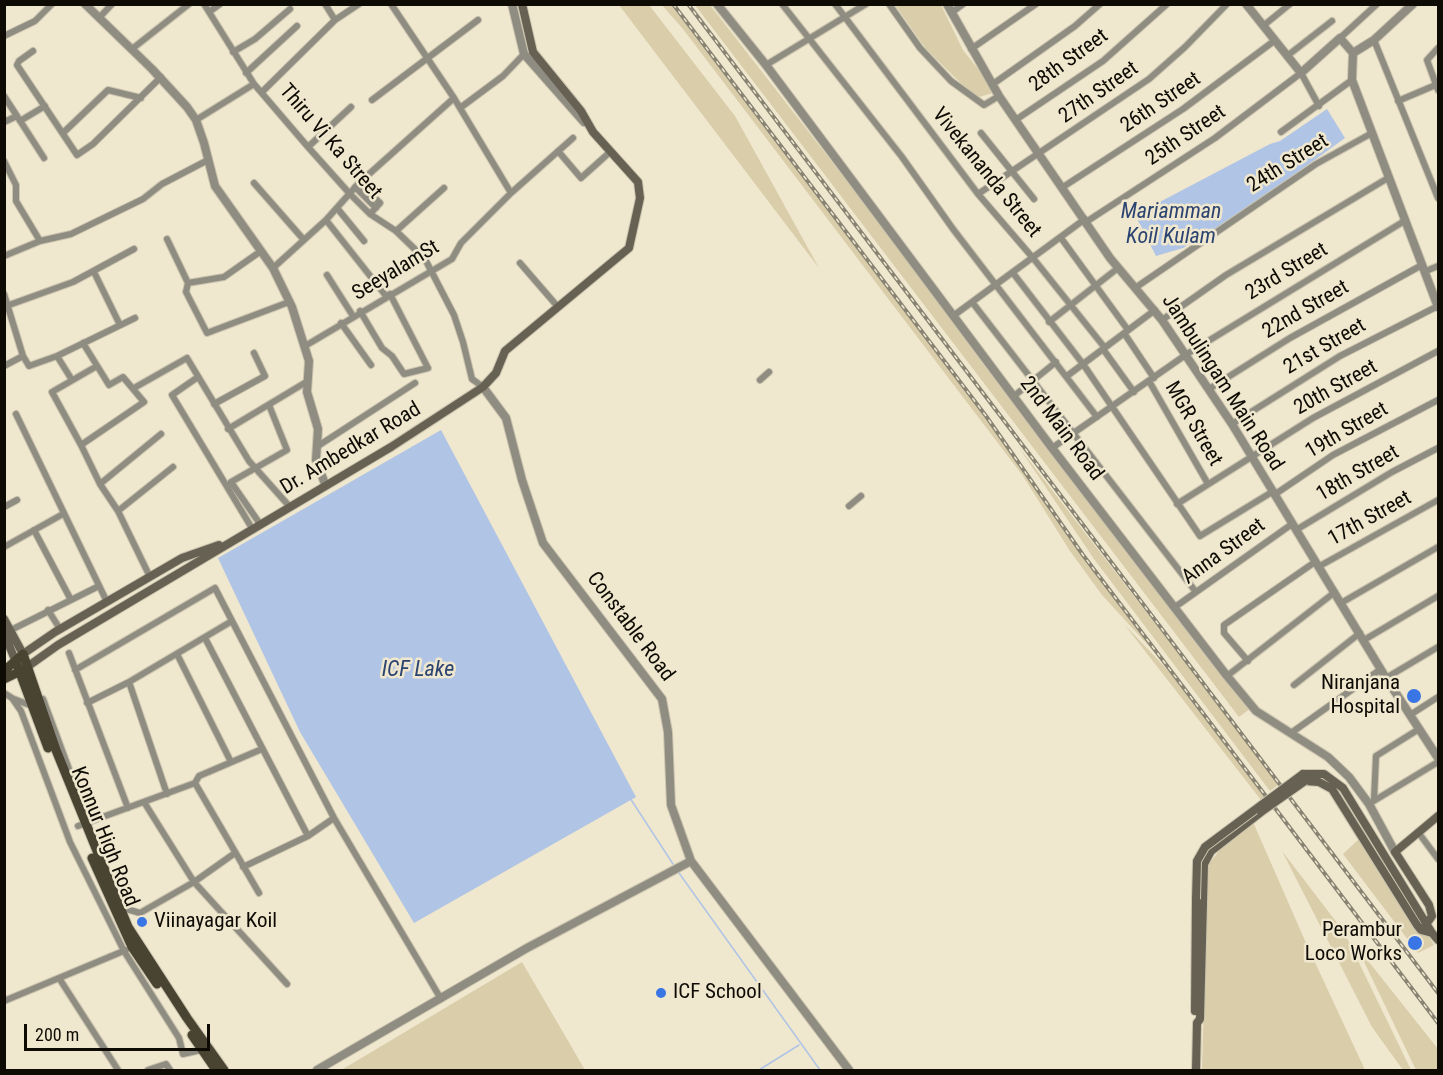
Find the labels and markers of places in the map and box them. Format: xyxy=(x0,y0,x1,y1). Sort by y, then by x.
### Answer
place label: Niranjana Hospital xyxy=(1321,671,1400,721)
marker: Niranjana Hospital xyxy=(1405,687,1423,705)
place label: Viinayagar Koil xyxy=(154,909,277,935)
marker: Viinayagar Koil xyxy=(135,915,149,929)
place label: Perambur Loco Works xyxy=(1305,918,1402,968)
marker: Perambur Loco Works xyxy=(1406,934,1424,952)
place label: ICF School xyxy=(673,980,762,1006)
marker: ICF School xyxy=(654,986,668,1000)

